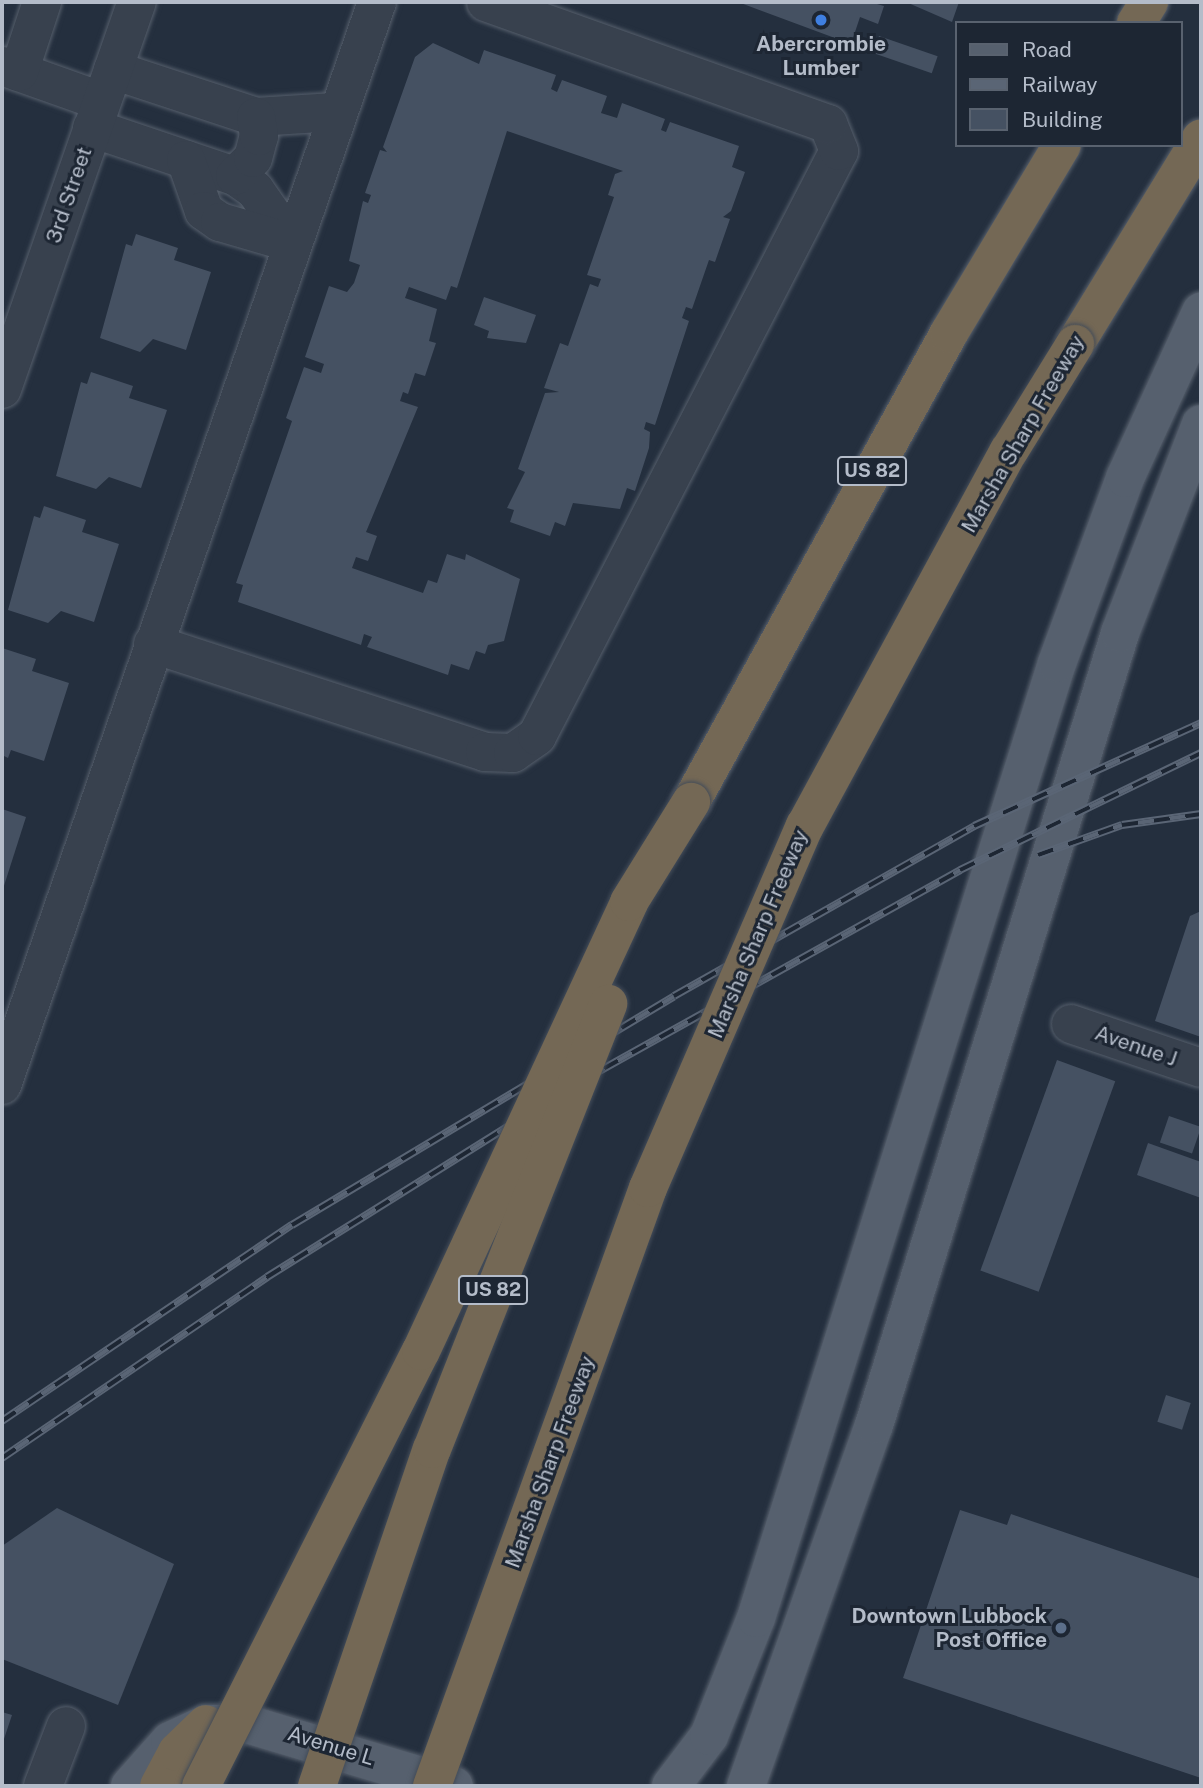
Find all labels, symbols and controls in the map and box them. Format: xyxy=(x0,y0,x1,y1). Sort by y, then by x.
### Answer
marker: Abercrombie Lumber xyxy=(813,12,829,28)
legend xyxy=(954,21,1182,147)
place label: Abercrombie Lumber xyxy=(756,31,886,81)
text: Road xyxy=(1022,37,1072,62)
text: Railway xyxy=(1022,72,1098,97)
text: Building xyxy=(1022,107,1103,132)
street label: 3rd Street xyxy=(41,144,97,246)
street label: Marsha Sharp Freeway xyxy=(956,331,1090,537)
road number: US 82 xyxy=(835,456,909,486)
street label: Marsha Sharp Freeway xyxy=(703,826,813,1042)
street label: Avenue J xyxy=(1092,1020,1180,1072)
road number: US 82 xyxy=(456,1274,530,1306)
street label: Marsha Sharp Freeway xyxy=(500,1352,600,1572)
place label: Downtown Lubbock Post Office xyxy=(851,1603,1047,1653)
marker: Downtown Lubbock Post Office xyxy=(1053,1620,1069,1636)
street label: Avenue L xyxy=(285,1721,377,1771)

